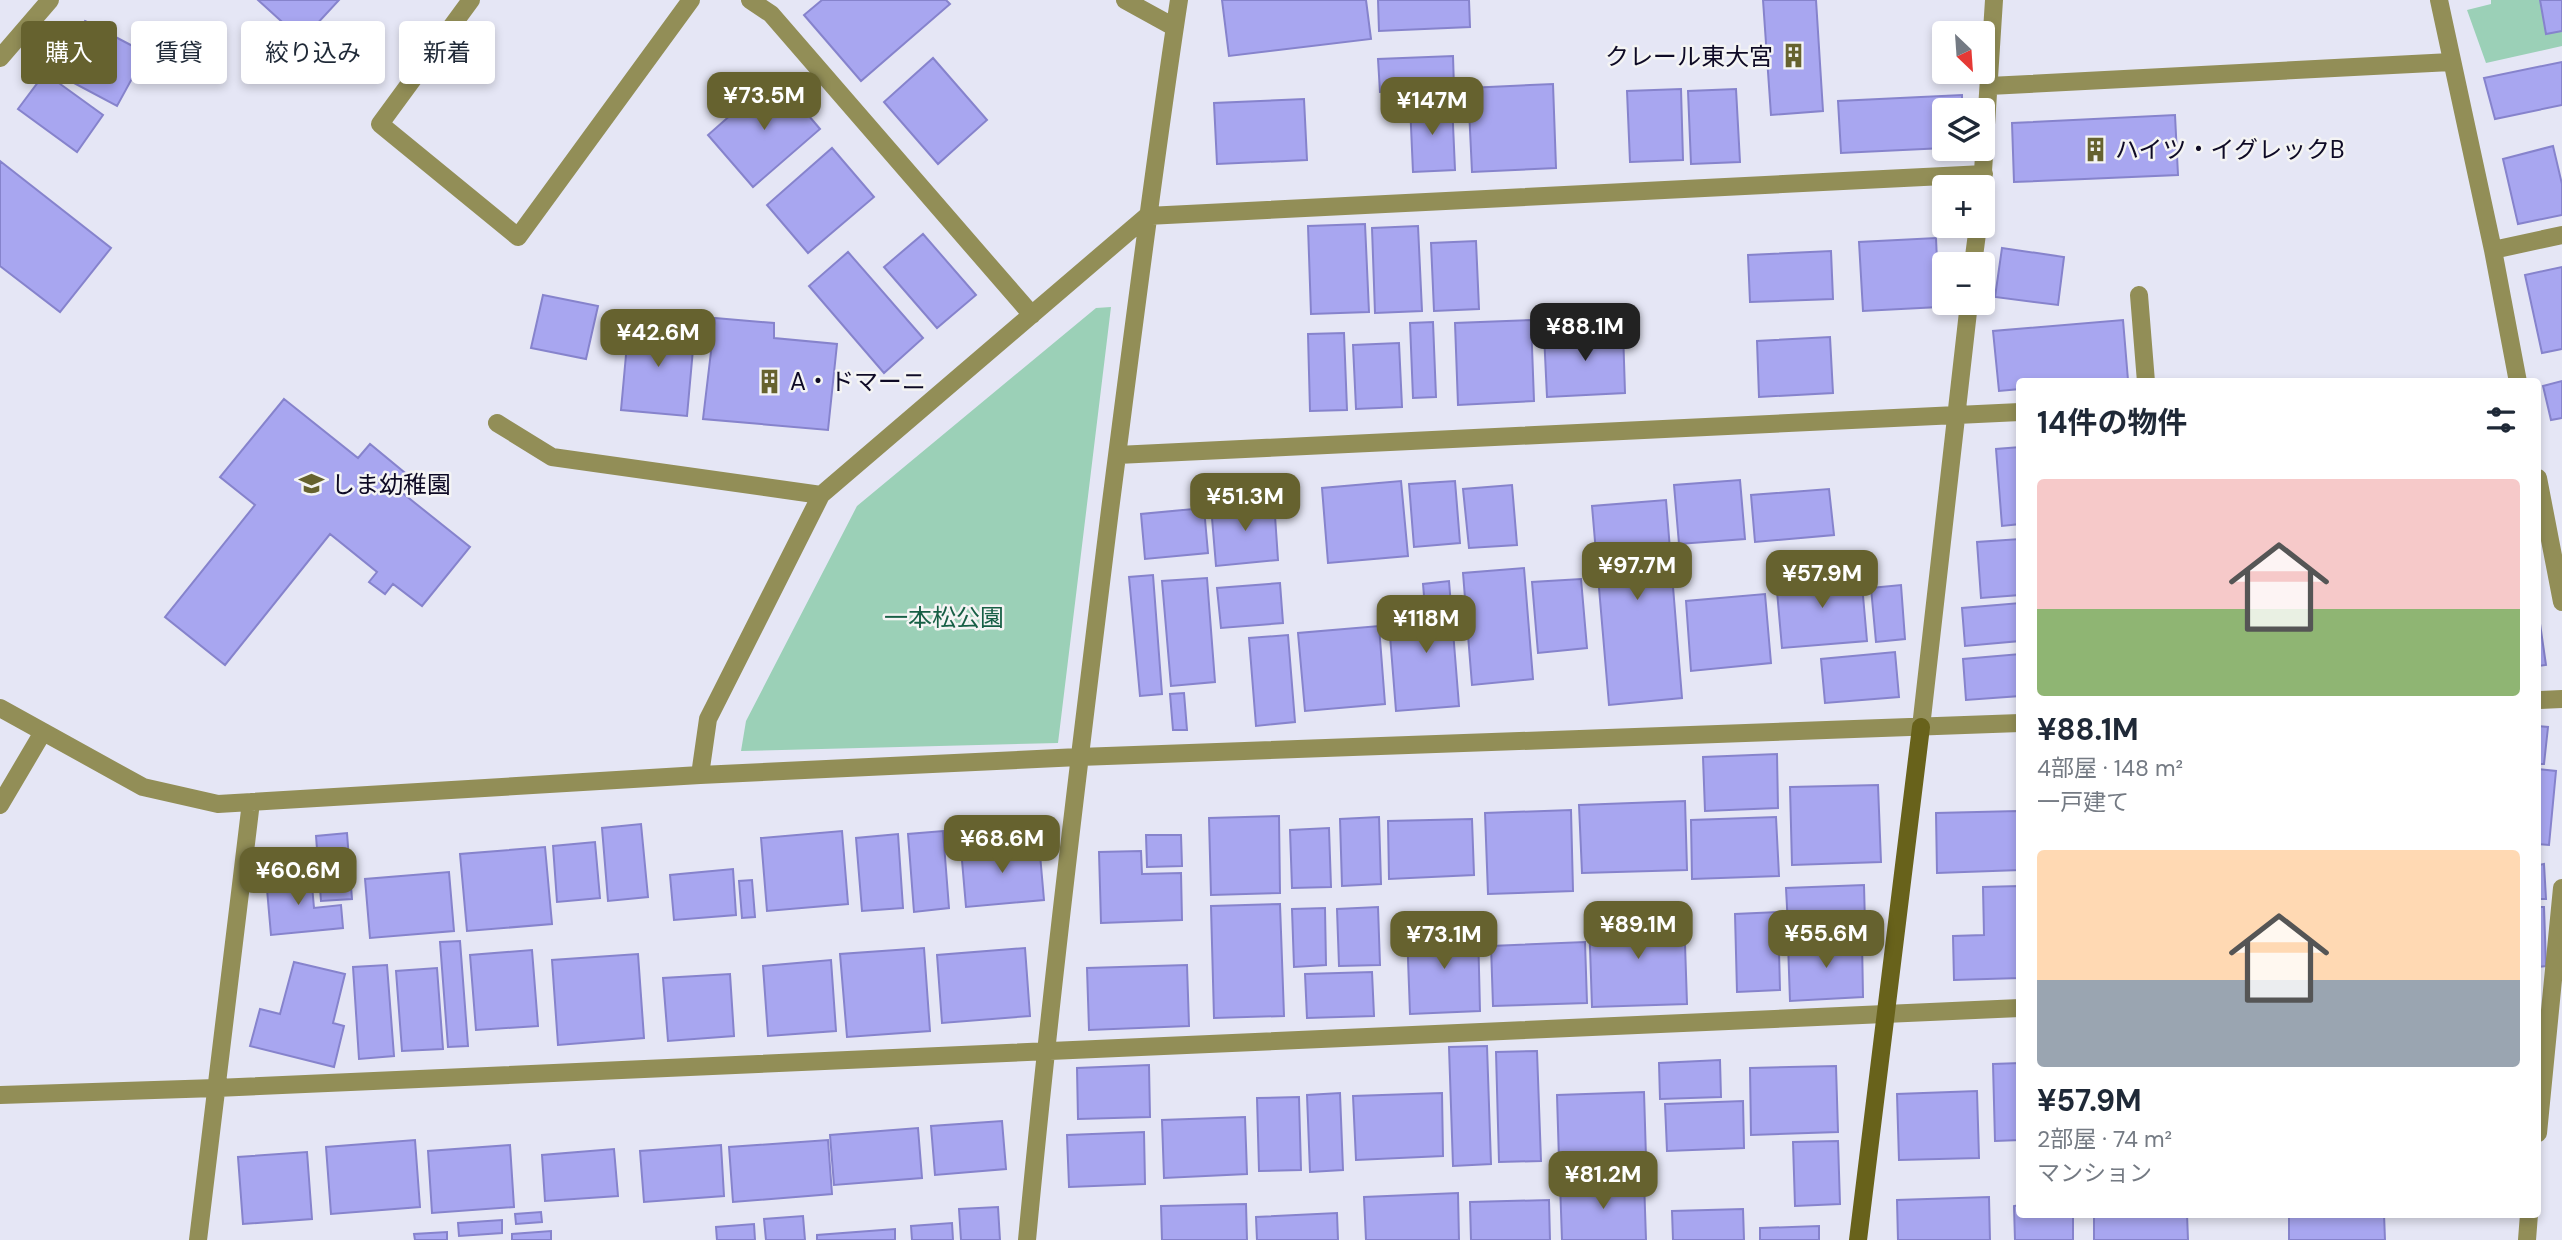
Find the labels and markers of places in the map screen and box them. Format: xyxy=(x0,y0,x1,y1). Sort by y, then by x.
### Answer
place label: クレール東大宮 xyxy=(1605,41,1773,72)
building icon: クレール東大宮 xyxy=(1779,42,1807,70)
pin: ¥73.5M xyxy=(707,72,821,132)
pin: ¥147M xyxy=(1383,78,1481,137)
place label: ハイツ・イグレックB xyxy=(2115,134,2345,165)
building icon: ハイツ・イグレックB xyxy=(2081,135,2109,163)
pin: ¥88.1M xyxy=(1528,304,1642,363)
pin: ¥42.6M xyxy=(601,310,715,369)
place label: A・ドマーニ xyxy=(790,366,926,397)
building icon: A・ドマーニ xyxy=(756,367,784,395)
place label: しま幼稚園 xyxy=(331,469,451,500)
school or university icon: しま幼稚園 xyxy=(297,470,325,498)
pin: ¥51.3M xyxy=(1188,474,1302,533)
pin: ¥97.7M xyxy=(1580,542,1694,602)
pin: ¥57.9M xyxy=(1765,550,1879,610)
pin: ¥118M xyxy=(1377,596,1475,655)
pin: ¥68.6M xyxy=(945,816,1059,875)
pin: ¥60.6M xyxy=(241,848,355,907)
pin: ¥89.1M xyxy=(1581,902,1695,961)
pin: ¥55.6M xyxy=(1769,911,1883,970)
pin: ¥73.1M xyxy=(1387,912,1501,971)
pin: ¥81.2M xyxy=(1546,1152,1660,1211)

